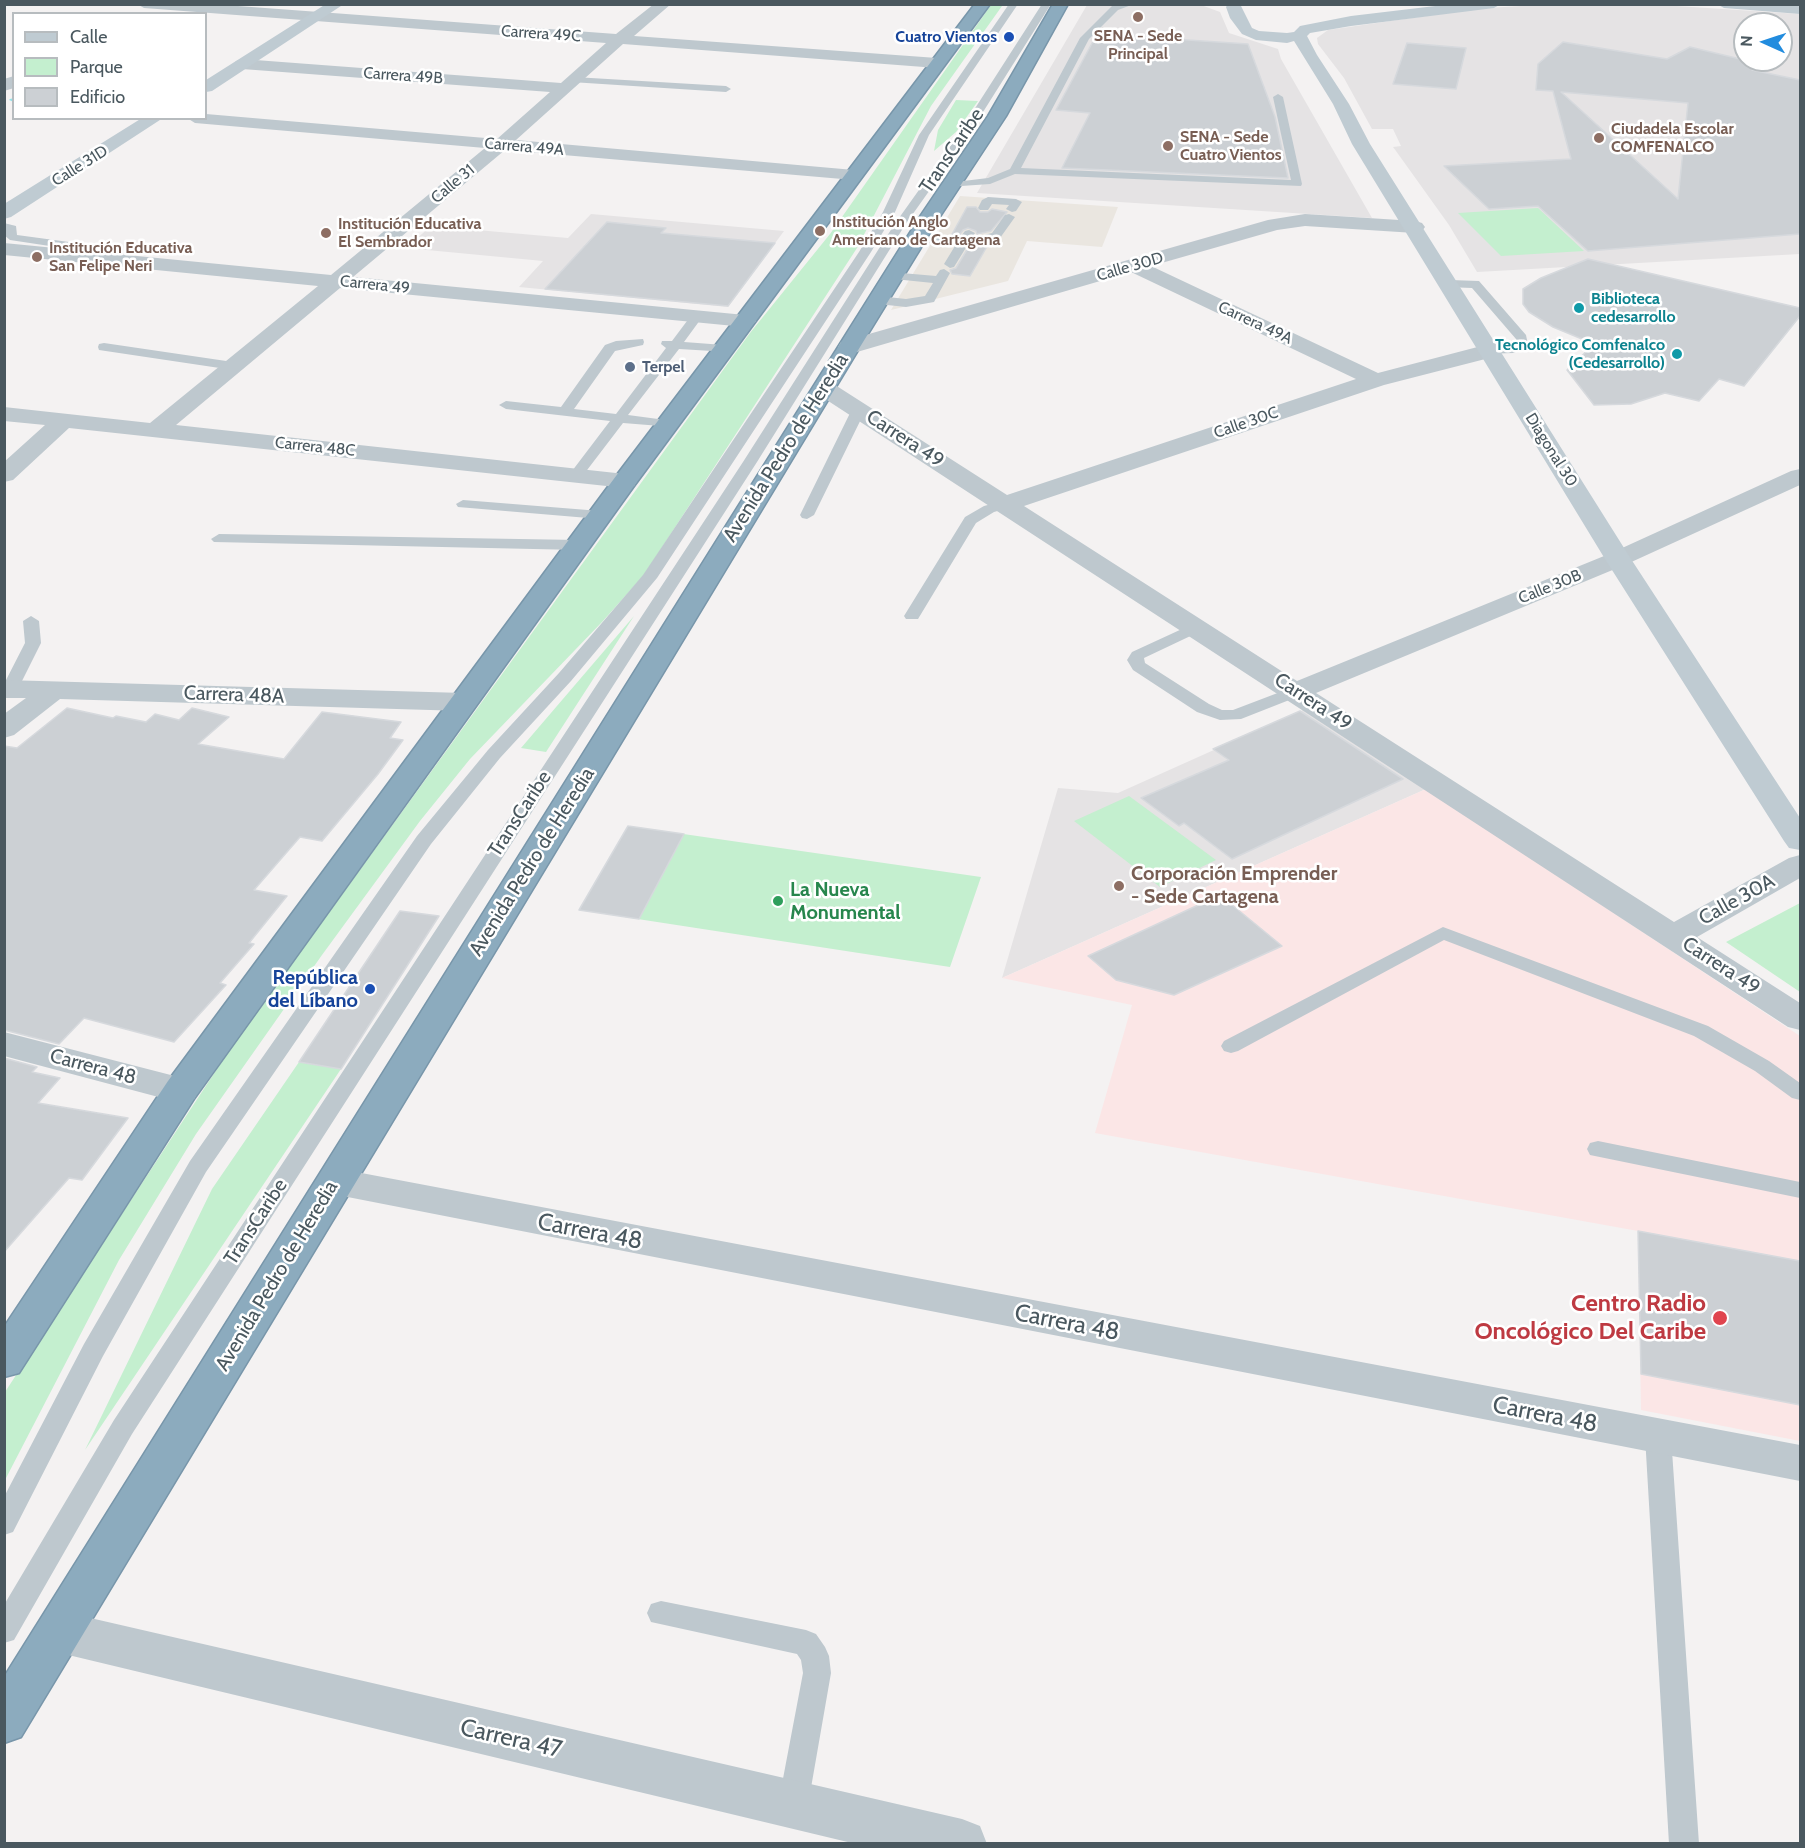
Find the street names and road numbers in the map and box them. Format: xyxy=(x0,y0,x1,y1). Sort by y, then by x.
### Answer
street label: Carrera 49C xyxy=(500,22,582,46)
street label: Carrera 49B xyxy=(363,64,443,88)
street label: TransCaribe xyxy=(915,104,989,198)
street label: Carrera 49A xyxy=(483,134,565,160)
street label: Calle 31D xyxy=(48,141,112,191)
street label: Calle 31 xyxy=(427,160,479,208)
street label: Calle 30D xyxy=(1095,248,1165,286)
street label: Carrera 49 xyxy=(339,272,411,298)
street label: Carrera 49A xyxy=(1215,297,1295,349)
street label: Avenida Pedro de Heredia xyxy=(718,349,854,547)
street label: Calle 30C xyxy=(1211,403,1281,443)
street label: Carrera 49 xyxy=(862,405,948,473)
street label: Diagonal 30 xyxy=(1521,410,1581,490)
street label: Carrera 48C xyxy=(274,433,356,461)
street label: Calle 30B xyxy=(1516,566,1584,608)
street label: Carrera 49 xyxy=(1270,668,1356,736)
street label: Carrera 48A xyxy=(183,681,285,709)
street label: Avenida Pedro de Heredia xyxy=(464,763,600,961)
street label: TransCaribe xyxy=(483,766,557,862)
street label: Calle 30A xyxy=(1695,869,1779,931)
street label: Carrera 49 xyxy=(1678,932,1764,1000)
street label: Carrera 48 xyxy=(47,1044,139,1090)
street label: TransCaribe xyxy=(219,1174,293,1270)
street label: Avenida Pedro de Heredia xyxy=(211,1177,343,1375)
street label: Carrera 48 xyxy=(535,1208,645,1256)
street label: Carrera 48 xyxy=(1012,1299,1122,1347)
street label: Carrera 48 xyxy=(1490,1391,1600,1439)
street label: Carrera 47 xyxy=(457,1713,565,1765)

